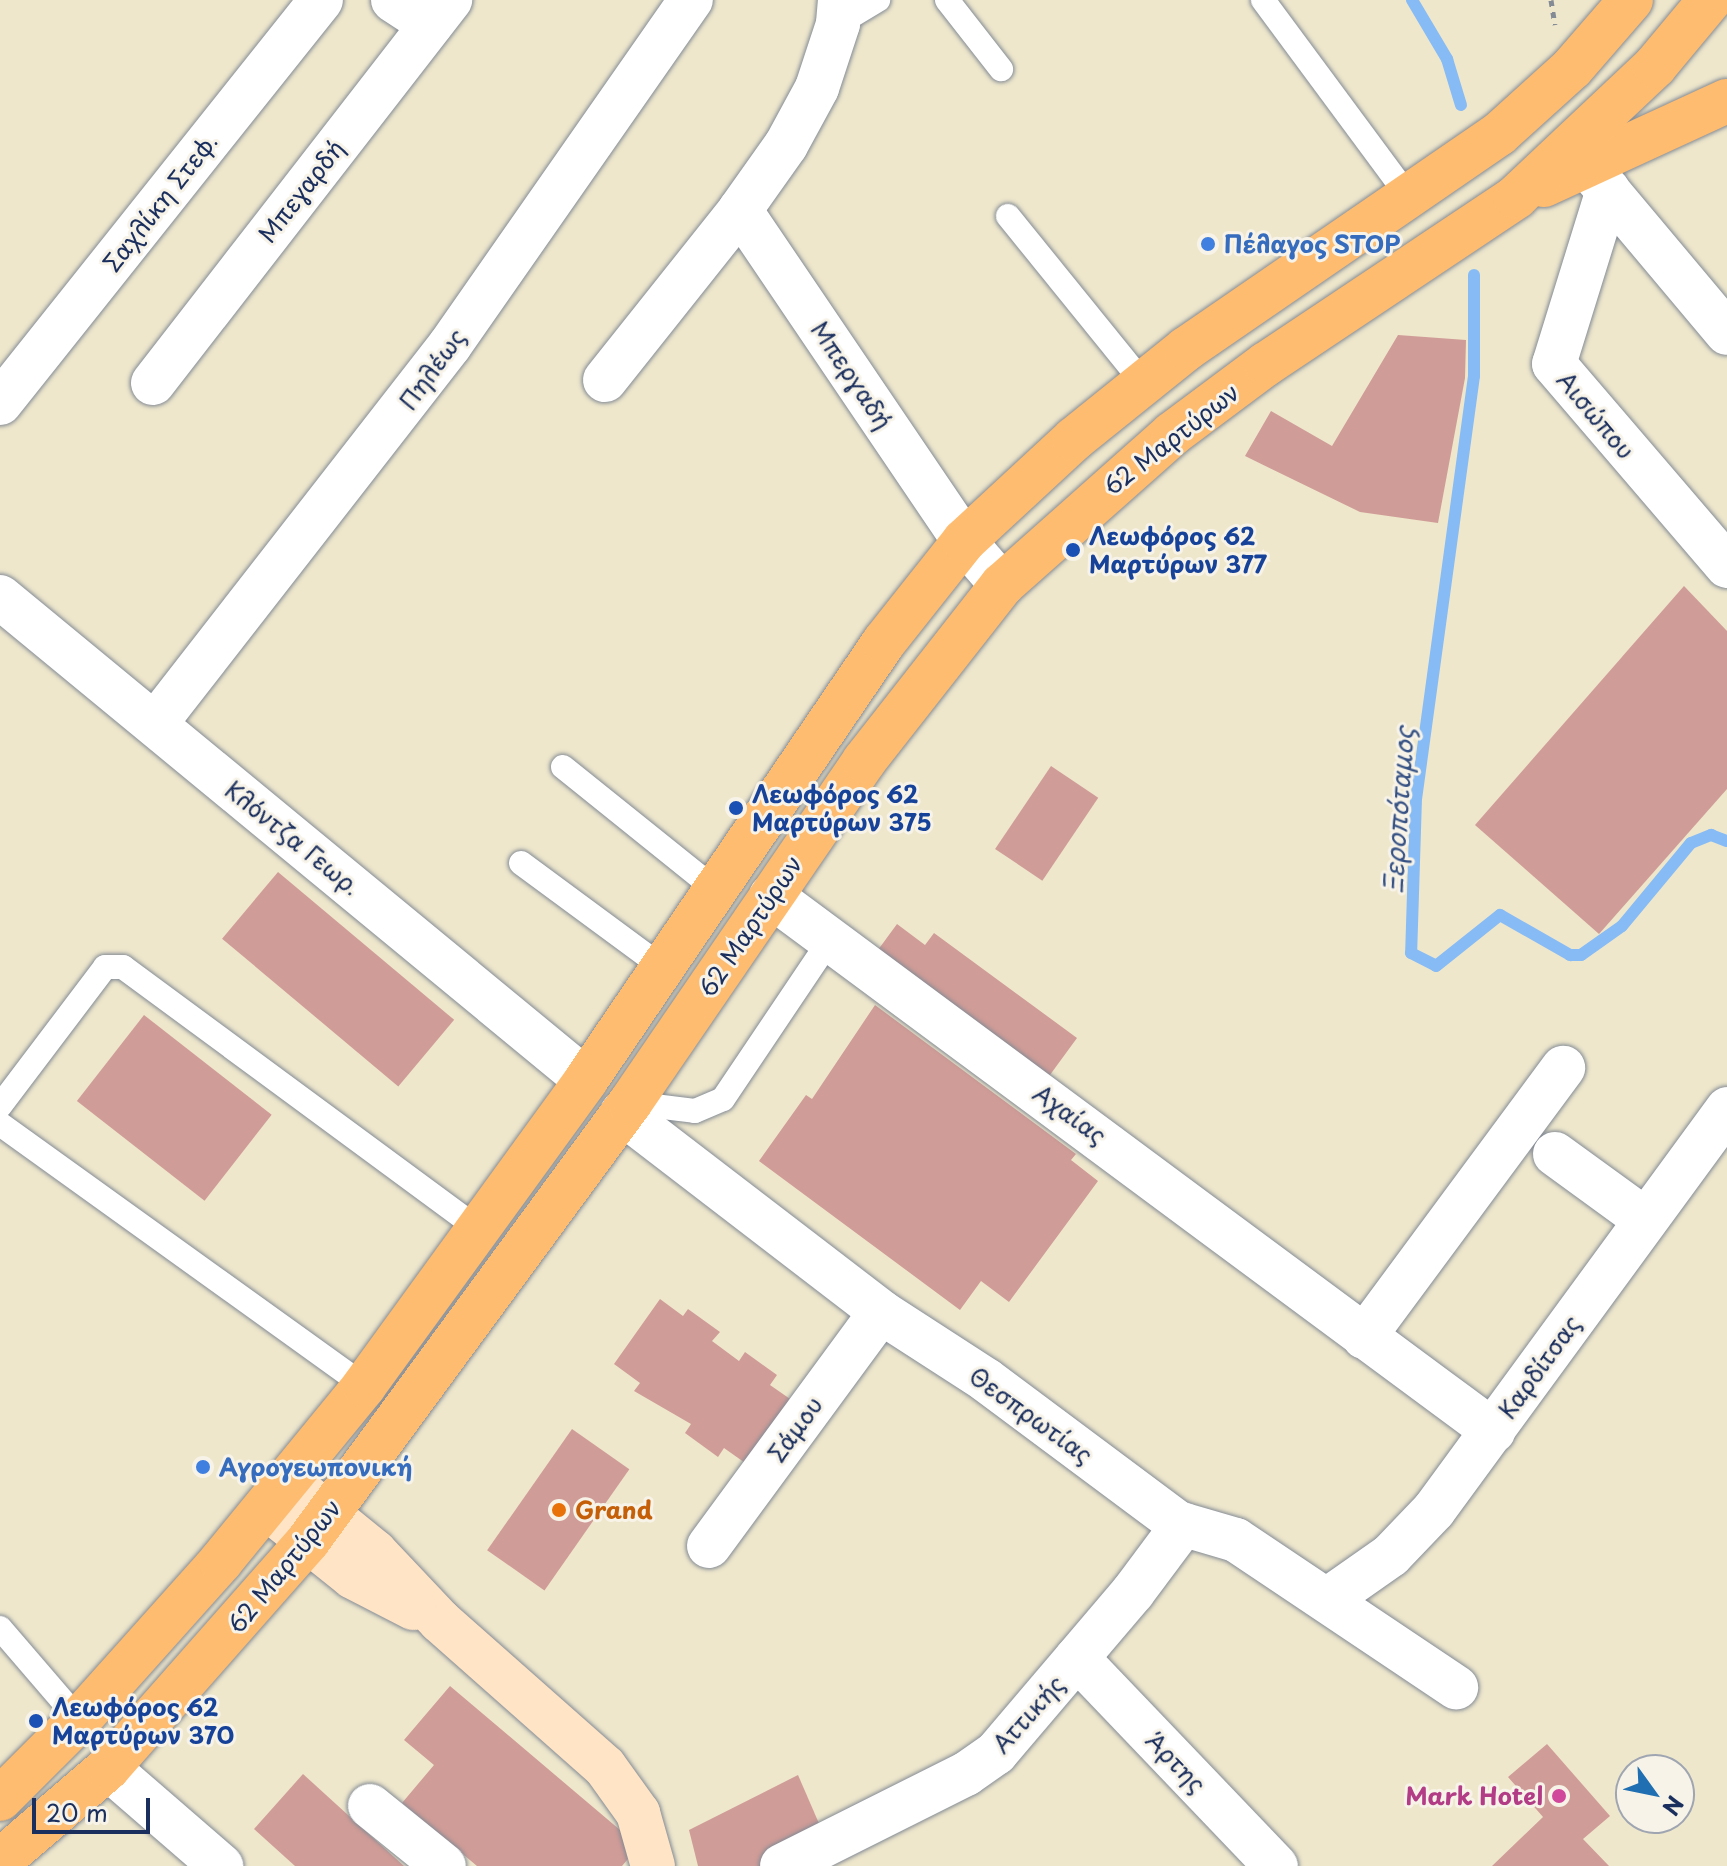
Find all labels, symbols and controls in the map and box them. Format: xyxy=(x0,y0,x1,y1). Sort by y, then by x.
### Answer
street label: Σαχλίκη Στεφ. xyxy=(97,127,223,277)
street label: Μπεγαρδή xyxy=(252,134,350,248)
place label: Πέλαγος STOP xyxy=(1224,230,1401,258)
marker: Πέλαγος STOP xyxy=(1199,235,1217,253)
street label: Μπεργαδή xyxy=(805,316,899,434)
street label: Πηλέως xyxy=(393,323,471,415)
street label: Αισώπου xyxy=(1551,366,1641,464)
street label: 62 Μαρτύρων xyxy=(1097,377,1245,501)
place label: Λεωφόρος 62 Μαρτύρων 377 xyxy=(1089,522,1267,578)
marker: Λεωφόρος 62 Μαρτύρων 377 xyxy=(1064,541,1082,559)
water label: Ξεροπόταμος xyxy=(1377,726,1419,894)
street label: Κλόντζα Γεωρ. xyxy=(219,775,367,901)
place label: Λεωφόρος 62 Μαρτύρων 375 xyxy=(752,780,932,836)
marker: Λεωφόρος 62 Μαρτύρων 375 xyxy=(727,799,745,817)
street label: 62 Μαρτύρων xyxy=(692,850,808,1002)
street label: Αχαίας xyxy=(1028,1078,1112,1150)
street label: Καρδίτσας xyxy=(1492,1310,1586,1424)
street label: Θεσπρωτίας xyxy=(964,1361,1098,1469)
street label: Σάμου xyxy=(762,1391,828,1467)
place label: Αγρογεωπονική xyxy=(219,1453,412,1481)
marker: Αγρογεωπονική xyxy=(194,1458,212,1476)
street label: 62 Μαρτύρων xyxy=(221,1493,347,1639)
place label: Grand xyxy=(575,1496,652,1524)
marker: Grand xyxy=(550,1501,568,1519)
street label: Αττικής xyxy=(986,1669,1070,1759)
place label: Λεωφόρος 62 Μαρτύρων 370 xyxy=(52,1693,235,1749)
marker: Λεωφόρος 62 Μαρτύρων 370 xyxy=(27,1712,45,1730)
street label: Άρτης xyxy=(1140,1726,1212,1798)
north arrow xyxy=(1615,1754,1695,1834)
scale bar xyxy=(36,1782,154,1832)
place label: Mark Hotel xyxy=(1404,1782,1543,1810)
marker: Mark Hotel xyxy=(1550,1787,1568,1805)
text: N xyxy=(1655,1790,1692,1823)
text: 20 m xyxy=(46,1794,108,1830)

